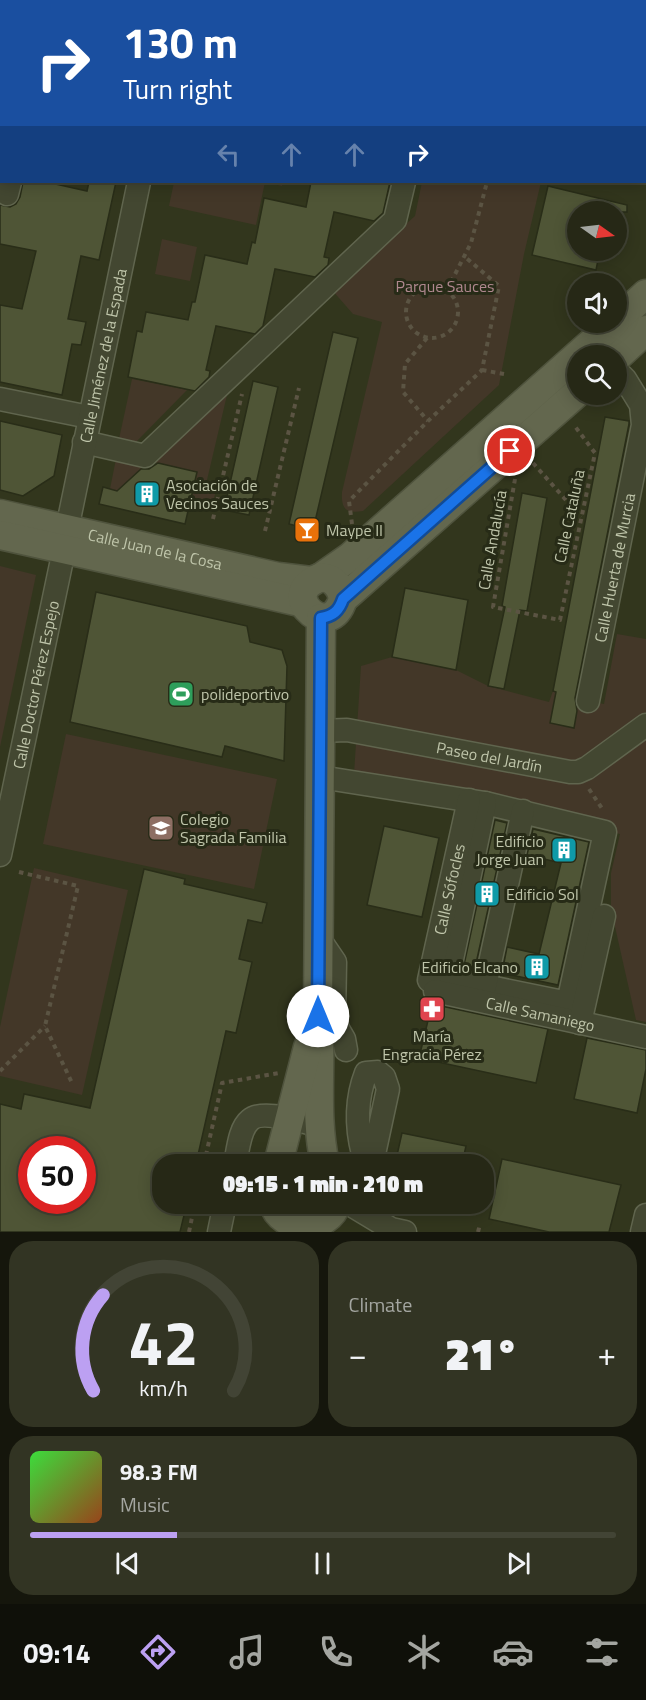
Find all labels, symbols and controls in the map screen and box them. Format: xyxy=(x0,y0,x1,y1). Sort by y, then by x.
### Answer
text: 130 m xyxy=(123,10,238,74)
icon: right xyxy=(24,24,102,102)
text: Turn right xyxy=(123,68,232,109)
icon: left xyxy=(212,138,245,171)
icon: ahead xyxy=(275,138,308,171)
icon: ahead xyxy=(338,138,371,171)
icon: right xyxy=(401,138,434,171)
north arrow xyxy=(567,201,627,261)
map controls xyxy=(567,201,627,405)
street label: Calle Jiménez de la Espada xyxy=(73,266,133,445)
button: sound xyxy=(567,273,627,333)
park label: Parque Sauces xyxy=(396,274,494,298)
button: search xyxy=(567,345,627,405)
pin xyxy=(484,425,535,476)
icon: arrive xyxy=(493,434,526,467)
street label: Calle Cataluña xyxy=(547,467,591,565)
place label: Asociación de Vecinos Sauces xyxy=(166,473,269,515)
building icon: Asociación de Vecinos Sauces xyxy=(132,479,162,509)
street label: Calle Andalucía xyxy=(471,488,513,592)
street label: Calle Huerta de Murcia xyxy=(588,491,641,644)
bar icon: Maype II xyxy=(292,515,322,545)
place label: Maype II xyxy=(326,518,383,542)
street label: Calle Juan de la Cosa xyxy=(86,522,224,576)
street label: Calle Doctor Pérez Espejo xyxy=(6,598,65,771)
sports icon: polideportivo xyxy=(166,679,196,709)
place label: polideportivo xyxy=(201,682,289,706)
street label: Paseo del Jardín xyxy=(435,735,544,779)
place label: Colegio Sagrada Familia xyxy=(180,807,286,849)
school or university icon: Colegio Sagrada Familia xyxy=(146,813,176,843)
place label: Edificio Jorge Juan xyxy=(476,829,544,871)
building icon: Edificio Jorge Juan xyxy=(549,835,579,865)
street label: Calle Sófocles xyxy=(427,841,471,937)
building icon: Edificio Sol xyxy=(472,879,502,909)
place label: Edificio Sol xyxy=(506,882,579,906)
building icon: Edificio Elcano xyxy=(522,952,552,982)
place label: Edificio Elcano xyxy=(422,955,518,979)
position arrow xyxy=(286,984,350,1048)
street label: Calle Samaniego xyxy=(484,990,597,1038)
pharmacy icon: María Engracia Pérez xyxy=(417,994,447,1024)
place label: María Engracia Pérez xyxy=(382,1024,482,1066)
speed limit sign: 50 xyxy=(18,1136,96,1214)
text: 09:15 · 1 min · 210 m xyxy=(223,1167,423,1201)
text: Climate xyxy=(349,1289,412,1320)
text: 42 xyxy=(129,1294,199,1389)
text: 21° xyxy=(445,1319,519,1387)
text: − xyxy=(349,1329,367,1379)
text: + xyxy=(598,1329,616,1379)
text: km/h xyxy=(139,1372,188,1404)
text: 98.3 FM xyxy=(120,1455,198,1489)
text: Music xyxy=(120,1489,170,1520)
icon: previous xyxy=(111,1547,144,1580)
icon: pause xyxy=(306,1547,339,1580)
icon: next xyxy=(502,1547,535,1580)
icon: directions xyxy=(137,1631,179,1673)
icon: music xyxy=(226,1631,268,1673)
icon: phone xyxy=(315,1631,357,1673)
icon: climate xyxy=(403,1631,445,1673)
icon: car xyxy=(492,1631,534,1673)
icon: filters xyxy=(581,1631,623,1673)
text: 09:14 xyxy=(23,1632,91,1673)

